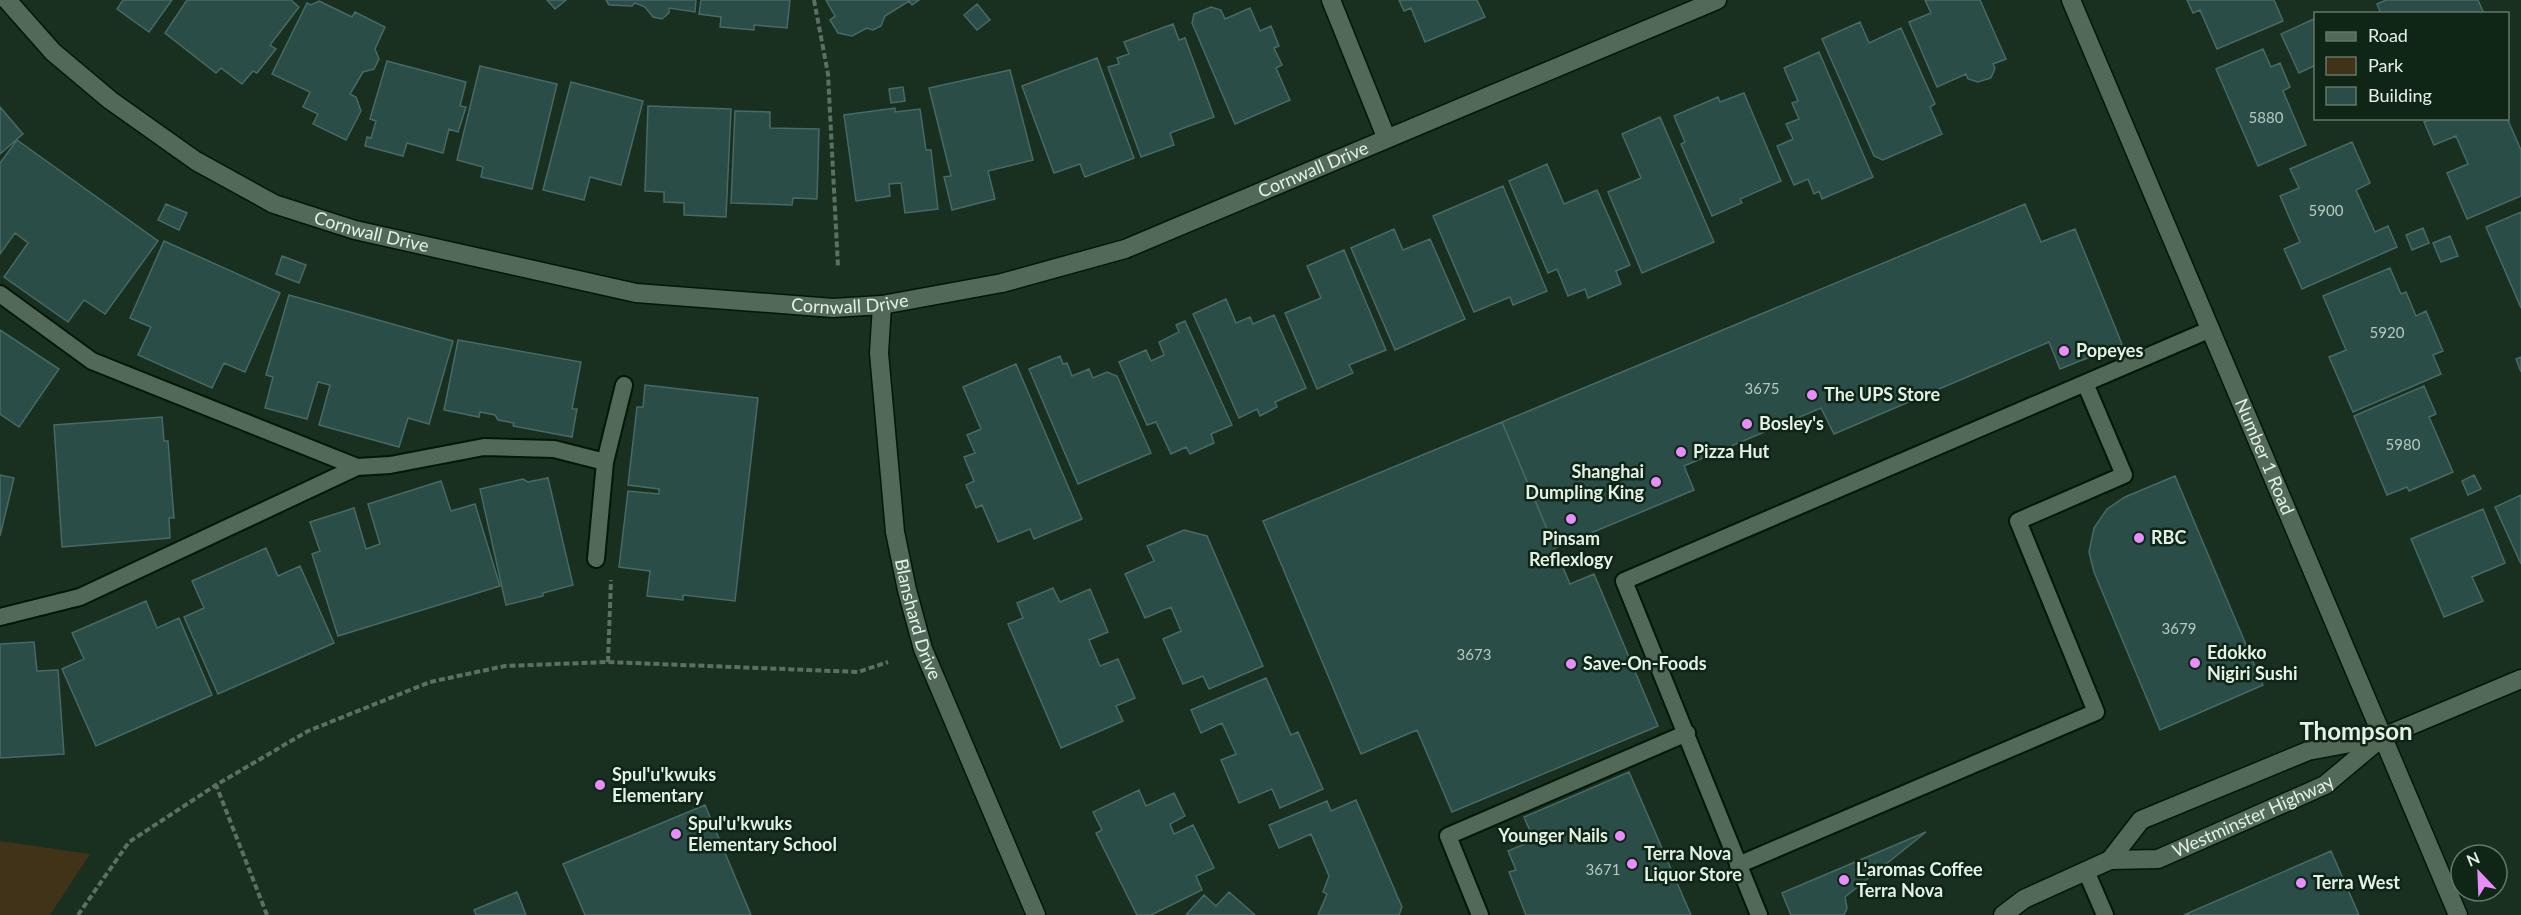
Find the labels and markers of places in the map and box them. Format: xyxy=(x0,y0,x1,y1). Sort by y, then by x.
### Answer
place label: Popeyes xyxy=(2076,339,2143,361)
marker: Popeyes xyxy=(2057,344,2071,358)
place label: The UPS Store xyxy=(1824,383,1940,405)
marker: The UPS Store xyxy=(1805,388,1819,402)
place label: Bosley's xyxy=(1759,412,1824,434)
marker: Bosley's xyxy=(1740,417,1754,431)
place label: Pizza Hut xyxy=(1693,440,1770,462)
marker: Pizza Hut xyxy=(1674,445,1688,459)
place label: Shanghai Dumpling King xyxy=(1525,460,1644,503)
marker: Shanghai Dumpling King xyxy=(1649,475,1663,489)
marker: Pinsam Reflexlogy xyxy=(1564,512,1578,526)
place label: RBC xyxy=(2151,526,2186,548)
place label: Pinsam Reflexlogy xyxy=(1529,527,1614,570)
marker: RBC xyxy=(2132,531,2146,545)
place label: Edokko Nigiri Sushi xyxy=(2207,641,2298,684)
place label: Save-On-Foods xyxy=(1583,652,1707,674)
marker: Edokko Nigiri Sushi xyxy=(2188,656,2202,670)
marker: Save-On-Foods xyxy=(1564,657,1578,671)
place label: Spul'u'kwuks Elementary xyxy=(612,763,716,806)
marker: Spul'u'kwuks Elementary xyxy=(593,778,607,792)
place label: Spul'u'kwuks Elementary School xyxy=(688,812,837,855)
place label: Younger Nails xyxy=(1497,824,1608,846)
marker: Spul'u'kwuks Elementary School xyxy=(669,827,683,841)
marker: Younger Nails xyxy=(1613,829,1627,843)
place label: Terra Nova Liquor Store xyxy=(1644,842,1742,885)
marker: Terra Nova Liquor Store xyxy=(1625,857,1639,871)
place label: L'aromas Coffee Terra Nova xyxy=(1856,858,1983,901)
place label: Terra West xyxy=(2313,871,2400,893)
marker: L'aromas Coffee Terra Nova xyxy=(1837,873,1851,887)
marker: Terra West xyxy=(2294,876,2308,890)

